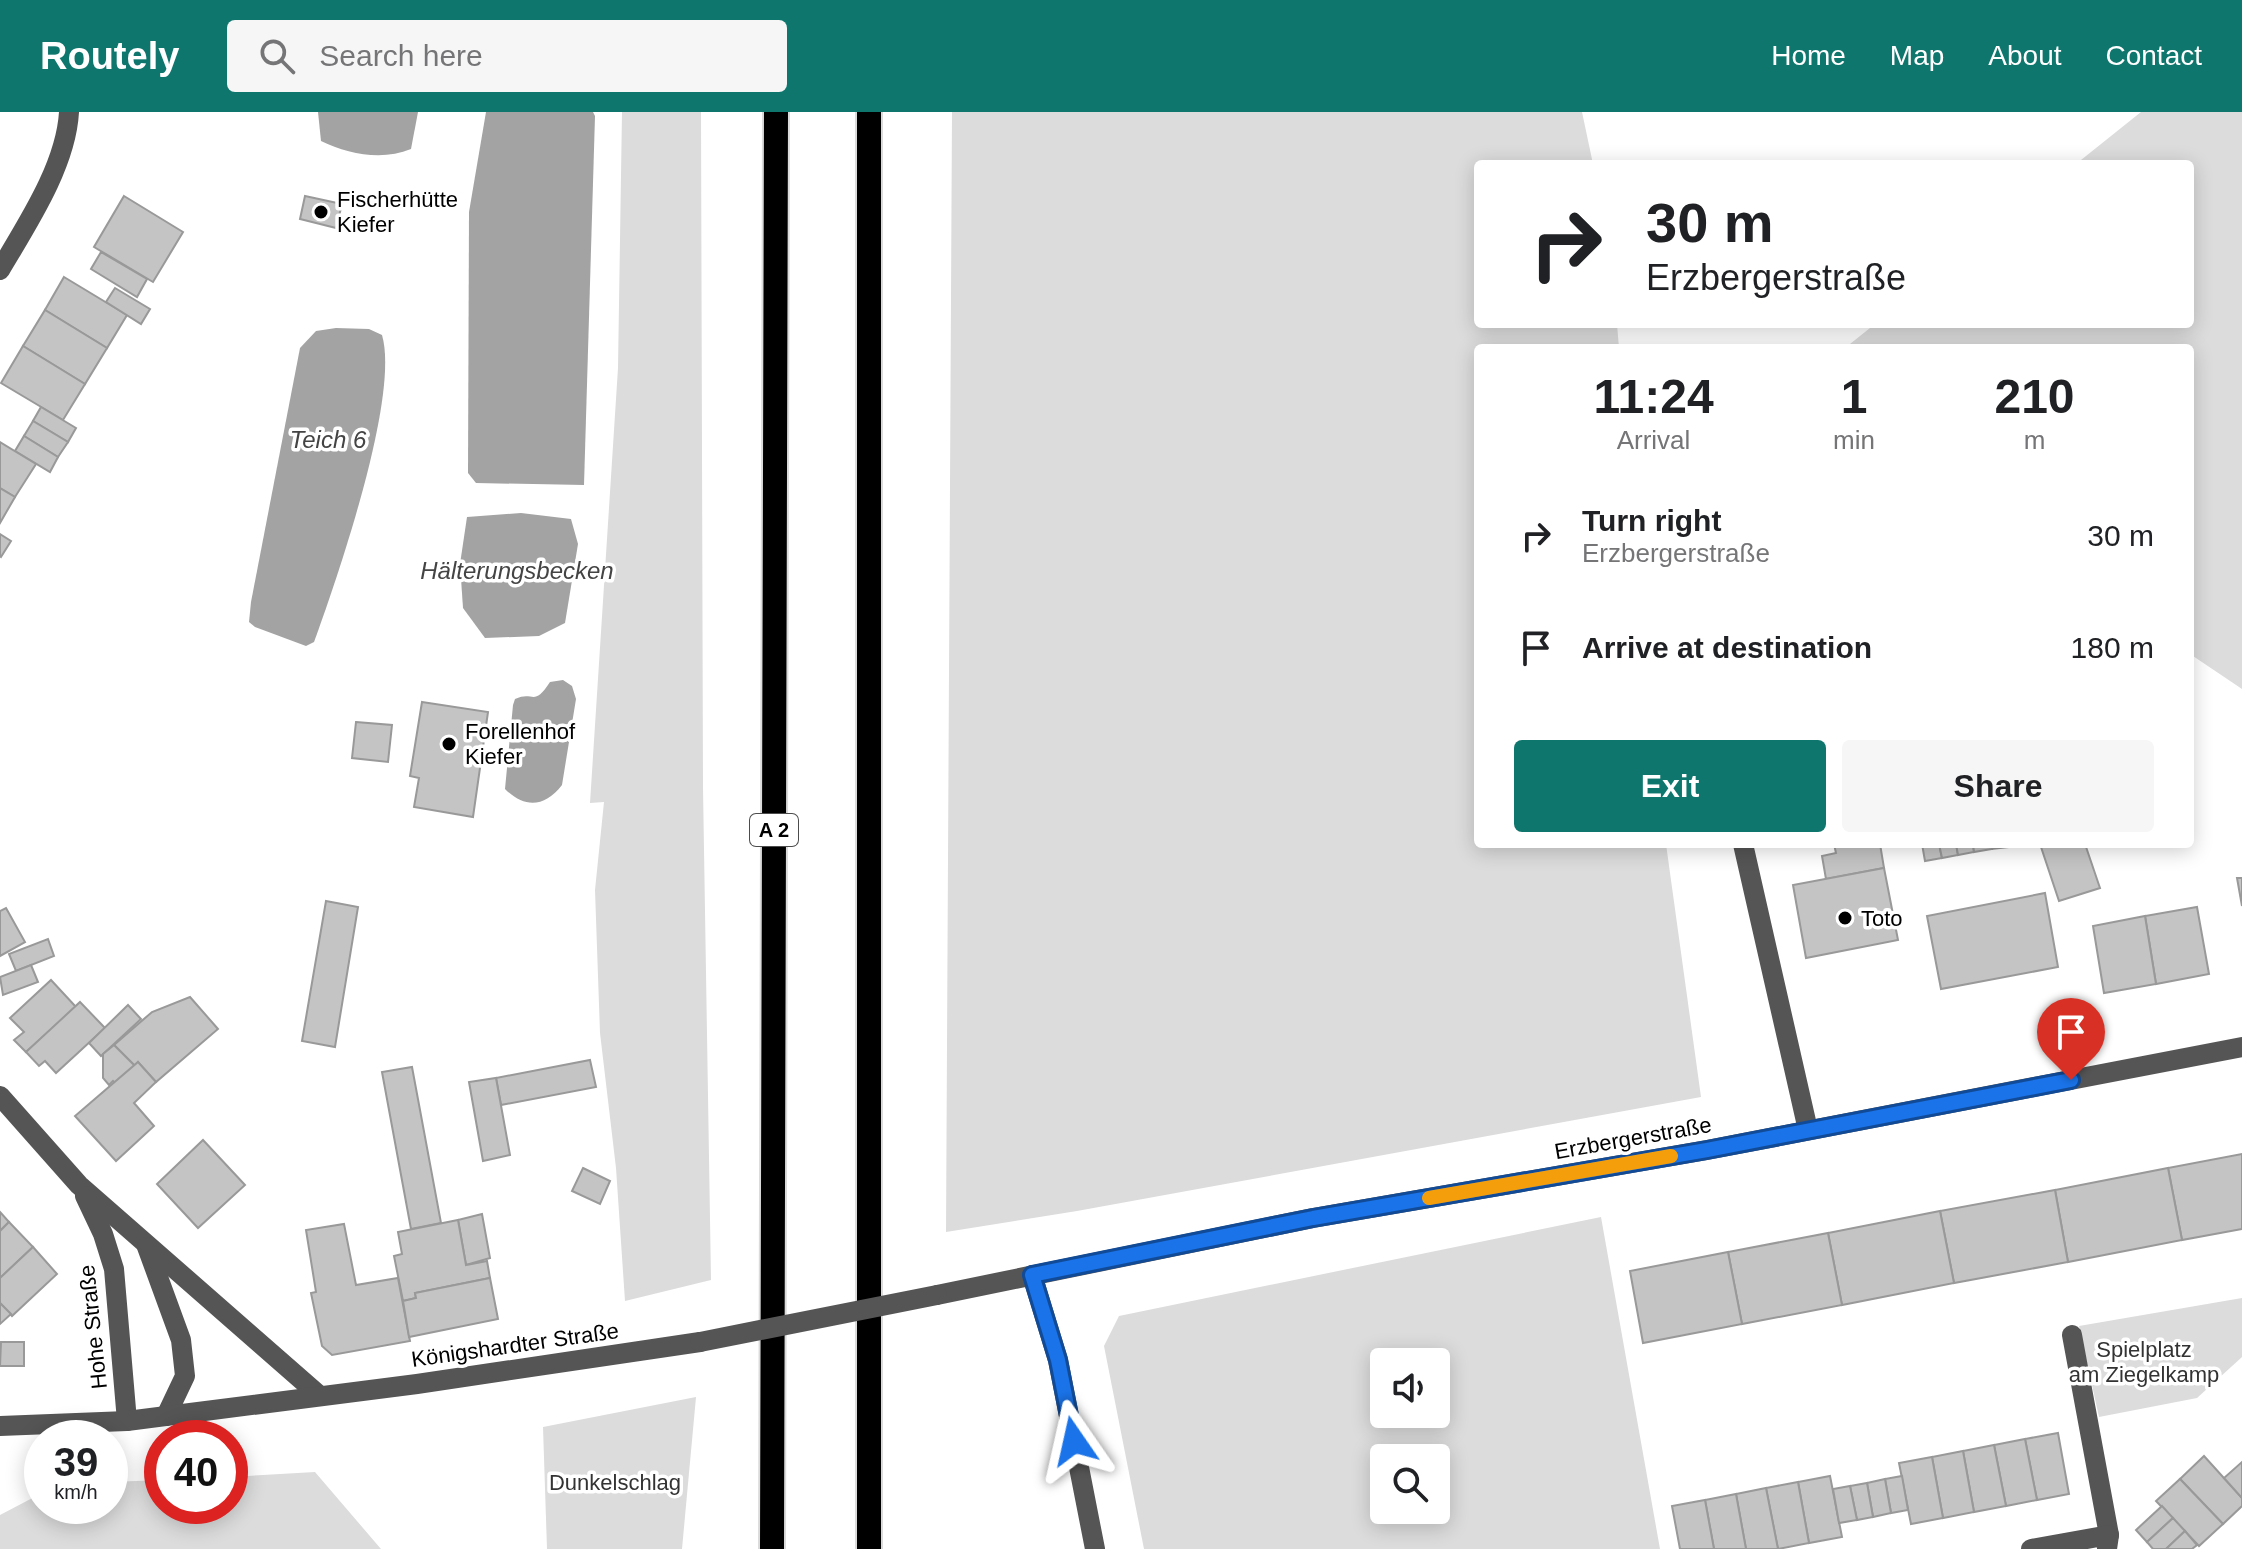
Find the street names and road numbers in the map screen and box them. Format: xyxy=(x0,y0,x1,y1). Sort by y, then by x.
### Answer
road number: A 2 xyxy=(750,814,798,846)
street label: Erzbergerstraße xyxy=(1553,1112,1713,1164)
street label: Hohe Straße xyxy=(74,1264,112,1390)
street label: Königshardter Straße xyxy=(410,1318,620,1372)

